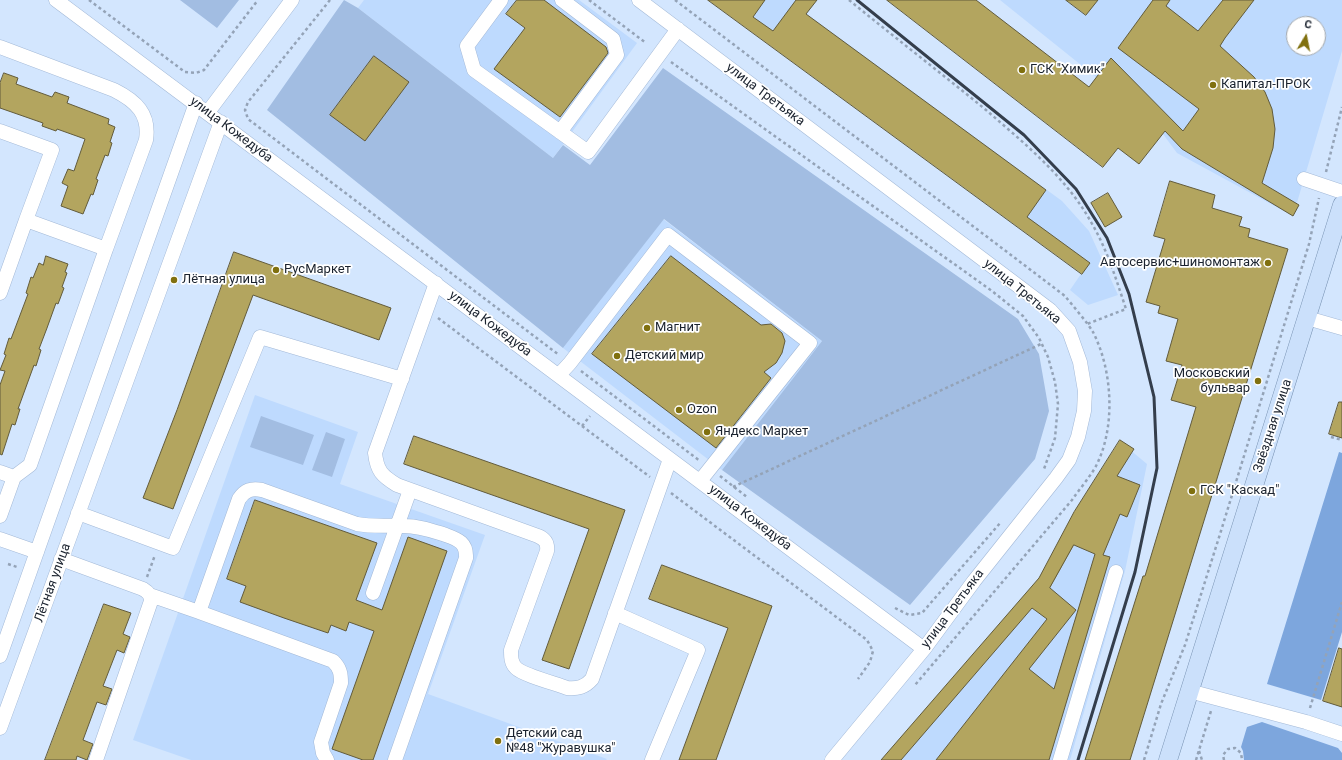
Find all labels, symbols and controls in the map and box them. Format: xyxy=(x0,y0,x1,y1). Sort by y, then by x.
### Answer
north arrow xyxy=(1286,16,1326,56)
text: С xyxy=(1303,18,1313,32)
street label: улица Третьяка xyxy=(723,60,807,130)
place label: ГСК "Химик" xyxy=(1030,62,1105,78)
marker: ГСК "Химик" xyxy=(1017,65,1027,75)
place label: Капитал-ПРОК xyxy=(1221,77,1311,93)
marker: Капитал-ПРОК xyxy=(1208,80,1218,90)
street label: улица Кожедуба xyxy=(187,94,275,166)
place label: Автосервис+шиномонтаж xyxy=(1100,255,1260,271)
street label: улица Третьяка xyxy=(980,256,1064,328)
marker: Автосервис+шиномонтаж xyxy=(1263,258,1273,268)
place label: РусМаркет xyxy=(284,262,351,278)
marker: РусМаркет xyxy=(271,265,281,275)
place label: Лётная улица xyxy=(182,272,265,288)
marker: Лётная улица xyxy=(169,275,179,285)
street label: улица Кожедуба xyxy=(446,288,534,360)
place label: Магнит xyxy=(655,320,700,336)
marker: Магнит xyxy=(642,323,652,333)
place label: Детский мир xyxy=(625,348,704,364)
marker: Детский мир xyxy=(612,351,622,361)
place label: Московский бульвар xyxy=(1174,366,1250,397)
marker: Московский бульвар xyxy=(1253,376,1263,386)
street label: Звёздная улица xyxy=(1251,377,1295,475)
place label: Ozon xyxy=(687,402,717,418)
marker: Ozon xyxy=(674,405,684,415)
place label: Яндекс Маркет xyxy=(715,424,808,440)
marker: Яндекс Маркет xyxy=(702,427,712,437)
street label: улица Кожедуба xyxy=(706,482,794,554)
place label: ГСК "Каскад" xyxy=(1200,483,1279,499)
marker: ГСК "Каскад" xyxy=(1187,486,1197,496)
street label: Лётная улица xyxy=(31,541,75,625)
street label: улица Третьяка xyxy=(918,567,988,651)
place label: Детский сад №48 "Журавушка" xyxy=(506,726,615,757)
marker: Детский сад №48 "Журавушка" xyxy=(493,736,503,746)

